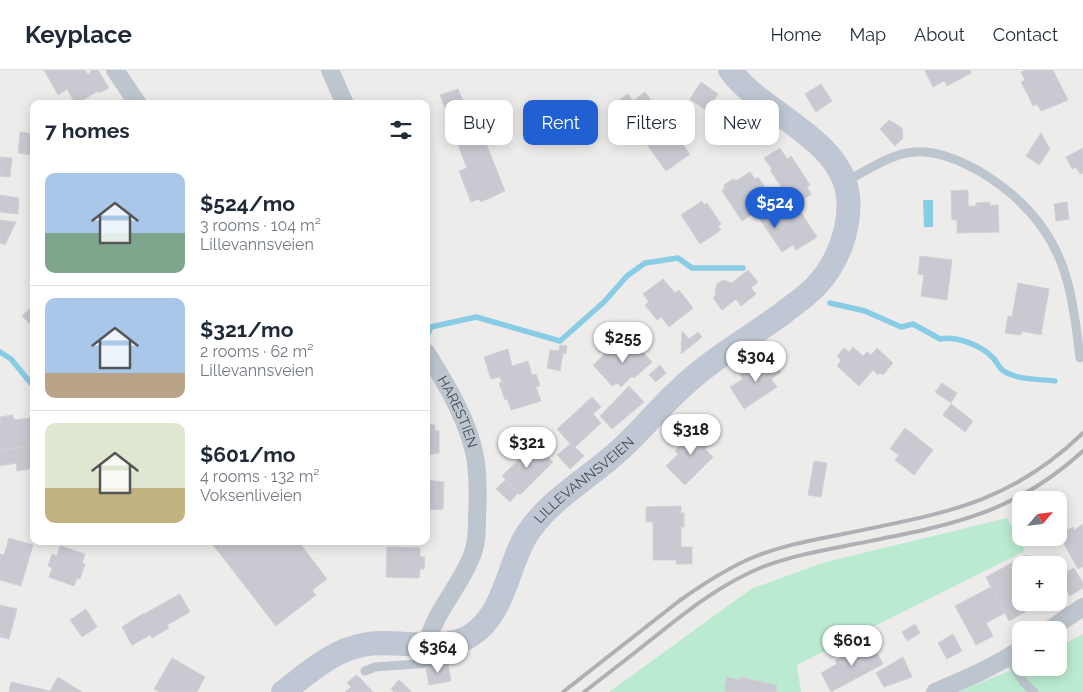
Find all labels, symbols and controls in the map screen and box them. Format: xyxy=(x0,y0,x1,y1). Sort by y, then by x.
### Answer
text: Keyplace xyxy=(25,20,132,49)
text: Home xyxy=(770,24,821,45)
text: Map xyxy=(849,24,886,45)
text: About xyxy=(914,24,965,45)
text: Contact xyxy=(993,24,1058,45)
chip: Buy xyxy=(445,100,513,145)
chip: Rent xyxy=(523,100,598,145)
chip: Filters xyxy=(608,100,695,145)
chip: New xyxy=(705,100,779,145)
icon: filters xyxy=(387,116,415,144)
text: 7 homes xyxy=(45,118,130,143)
pin: $524 xyxy=(745,186,805,229)
text: $524/mo xyxy=(200,191,295,216)
icon: home xyxy=(85,193,145,253)
text: $524 xyxy=(756,193,794,212)
text: 3 rooms · 104 m² xyxy=(200,216,321,235)
text: Lillevannsveien xyxy=(200,235,314,254)
text: $321/mo xyxy=(200,317,293,342)
icon: home xyxy=(85,318,145,378)
pin: $255 xyxy=(593,322,653,364)
text: $255 xyxy=(605,328,641,347)
pin: $304 xyxy=(726,340,786,383)
text: 2 rooms · 62 m² xyxy=(200,342,313,361)
text: $304 xyxy=(737,347,775,366)
text: Lillevannsveien xyxy=(200,361,314,380)
street label: HARESTIEN xyxy=(435,373,481,450)
pin: $318 xyxy=(661,414,721,456)
text: $318 xyxy=(673,420,709,439)
pin: $321 xyxy=(497,426,557,469)
text: $321 xyxy=(509,433,545,452)
street label: LILLEVANNSVEIEN xyxy=(531,433,637,526)
text: $601/mo xyxy=(200,442,296,467)
icon: home xyxy=(85,443,145,503)
text: 4 rooms · 132 m² xyxy=(200,467,320,486)
text: Voksenliveien xyxy=(200,486,302,505)
north arrow xyxy=(1012,491,1068,546)
map controls xyxy=(1012,491,1067,676)
button: + xyxy=(1012,556,1067,611)
button: − xyxy=(1012,621,1067,676)
pin: $601 xyxy=(822,624,882,667)
text: $601 xyxy=(833,631,871,650)
pin: $364 xyxy=(408,632,468,674)
text: $364 xyxy=(419,638,457,657)

